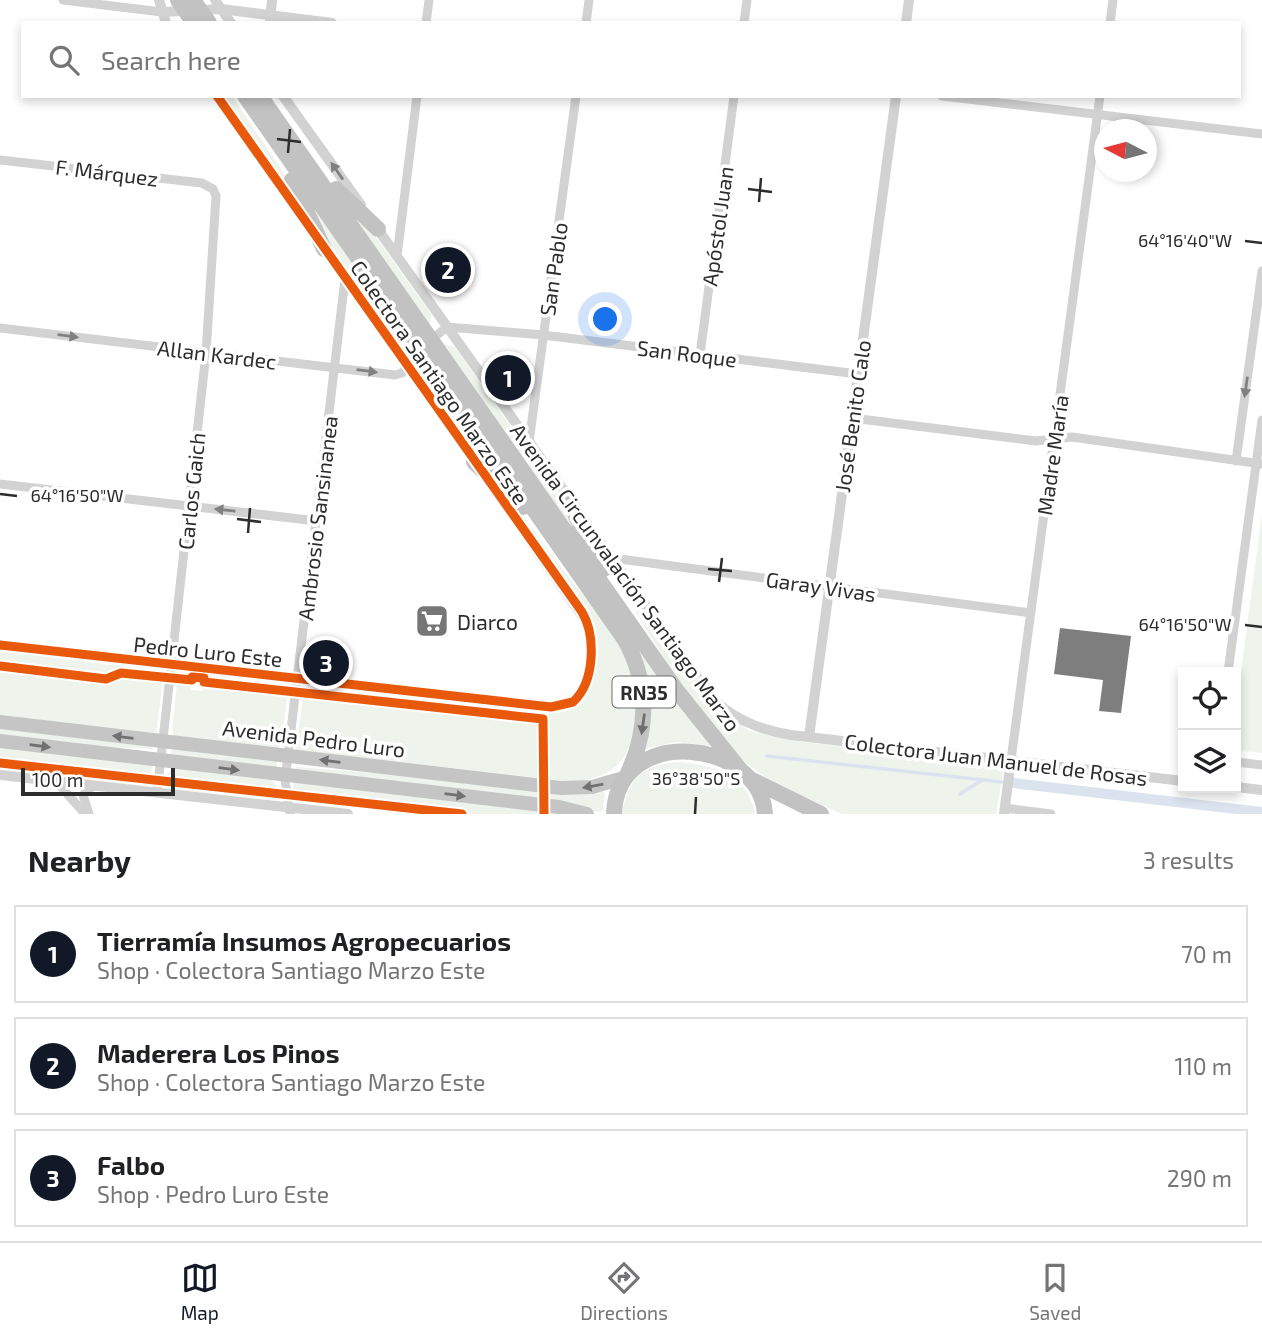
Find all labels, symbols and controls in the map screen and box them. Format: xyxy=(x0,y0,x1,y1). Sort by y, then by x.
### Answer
search box xyxy=(21,21,1241,98)
icon: search xyxy=(45,41,83,79)
text: Search here xyxy=(101,44,241,75)
north arrow xyxy=(1094,119,1157,182)
street label: F. Márquez xyxy=(54,153,160,191)
one-way arrow xyxy=(330,162,344,180)
street label: Apóstol Juan xyxy=(696,165,738,287)
street label: San Pablo xyxy=(534,221,572,317)
text: 64°16'40"W xyxy=(1138,229,1232,251)
pin: 2 xyxy=(425,244,471,296)
street label: Colectora Santiago Marzo Este xyxy=(346,255,534,509)
your location xyxy=(588,302,622,336)
one-way arrow xyxy=(57,331,79,342)
street label: Allan Kardec xyxy=(156,334,278,374)
street label: San Roque xyxy=(636,334,738,372)
street label: José Benito Calo xyxy=(829,338,875,494)
pin: 1 xyxy=(485,352,531,404)
one-way arrow xyxy=(356,366,378,377)
one-way arrow xyxy=(1240,376,1251,398)
street label: Madre María xyxy=(1031,393,1073,517)
street label: Ambrosio Sansinanea xyxy=(292,414,342,622)
street label: Avenida Circunvalación Santiago Marzo xyxy=(506,418,746,736)
street label: Carlos Gaich xyxy=(172,431,210,551)
text: 64°16'50"W xyxy=(30,484,124,506)
one-way arrow xyxy=(214,505,236,516)
street label: Garay Vivas xyxy=(764,566,878,606)
supermarket icon: Diarco xyxy=(413,602,451,640)
place label: Diarco xyxy=(457,609,518,634)
text: 64°16'50"W xyxy=(1138,613,1232,635)
street label: Pedro Luro Este xyxy=(132,631,284,671)
pin: 3 xyxy=(303,637,349,689)
map controls xyxy=(1178,667,1241,793)
button: locate xyxy=(1178,667,1241,730)
road number: RN35 xyxy=(612,677,676,708)
street label: Avenida Pedro Luro xyxy=(221,714,407,762)
one-way arrow xyxy=(637,714,648,736)
street label: Colectora Juan Manuel de Rosas xyxy=(843,728,1149,790)
button: layers xyxy=(1178,730,1241,793)
one-way arrow xyxy=(111,732,133,743)
one-way arrow xyxy=(30,741,52,752)
one-way arrow xyxy=(319,756,341,767)
one-way arrow xyxy=(218,763,240,774)
scale bar xyxy=(21,765,175,797)
text: 36°38'50"S xyxy=(652,767,740,789)
text: 100 m xyxy=(32,768,83,791)
one-way arrow xyxy=(582,781,604,792)
one-way arrow xyxy=(444,789,466,800)
text: Nearby xyxy=(28,842,131,878)
text: 3 results xyxy=(1143,846,1234,874)
text: Tierramía Insumos Agropecuarios xyxy=(97,925,511,956)
text: 1 xyxy=(48,940,58,968)
text: 70 m xyxy=(1181,940,1232,968)
text: Shop · Colectora Santiago Marzo Este xyxy=(97,956,485,984)
text: Maderera Los Pinos xyxy=(97,1037,340,1068)
text: 2 xyxy=(46,1052,60,1080)
text: 110 m xyxy=(1175,1052,1232,1080)
text: Shop · Colectora Santiago Marzo Este xyxy=(97,1068,485,1096)
text: Falbo xyxy=(97,1149,165,1180)
text: 3 xyxy=(46,1164,60,1192)
text: 290 m xyxy=(1167,1164,1232,1192)
text: Shop · Pedro Luro Este xyxy=(97,1180,329,1208)
tab: Map xyxy=(181,1259,219,1324)
tab: Directions xyxy=(580,1259,668,1324)
tab: Saved xyxy=(1029,1259,1081,1324)

